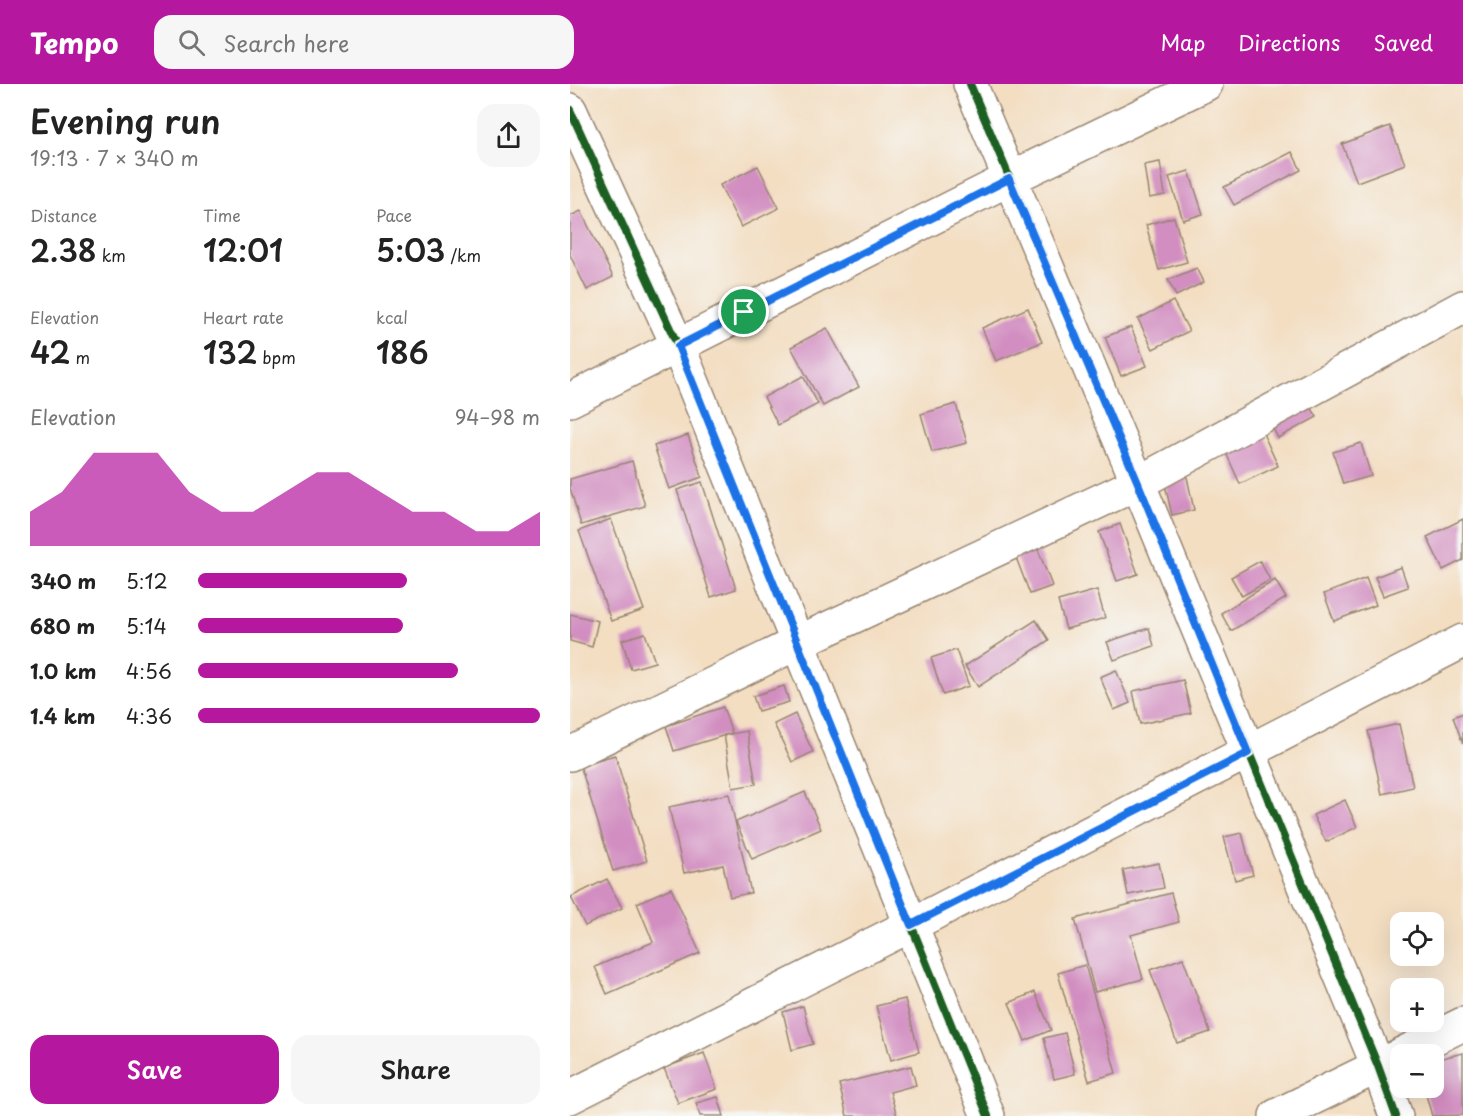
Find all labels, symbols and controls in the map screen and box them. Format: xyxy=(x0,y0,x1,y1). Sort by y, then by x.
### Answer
search box xyxy=(154,15,574,69)
text: Tempo xyxy=(30,21,118,64)
icon: search xyxy=(175,26,208,59)
text: Search here xyxy=(223,26,349,59)
text: Map xyxy=(1160,26,1205,58)
text: Directions xyxy=(1238,26,1340,58)
text: Saved xyxy=(1373,26,1433,58)
text: Evening run xyxy=(30,95,221,145)
button: share xyxy=(477,104,540,167)
text: 19:13 · 7 × 340 m xyxy=(30,143,199,173)
text: Distance xyxy=(30,203,97,227)
text: Time xyxy=(203,203,241,227)
text: Pace xyxy=(376,203,412,227)
text: 2.38 xyxy=(30,227,97,272)
text: 12:01 xyxy=(203,227,283,272)
text: 5:03 xyxy=(376,227,445,272)
text: km xyxy=(97,243,126,267)
text: /km xyxy=(445,243,481,267)
pin xyxy=(718,286,769,337)
icon: arrive xyxy=(727,295,760,328)
text: Elevation xyxy=(30,305,99,329)
text: Heart rate xyxy=(203,305,284,329)
text: kcal xyxy=(376,305,408,329)
text: 42 xyxy=(30,329,70,374)
text: 132 xyxy=(203,329,257,374)
text: 186 xyxy=(376,329,429,374)
text: m xyxy=(70,345,90,369)
text: bpm xyxy=(257,345,296,369)
text: Elevation xyxy=(30,402,116,432)
text: 94–98 m xyxy=(455,402,540,432)
text: 340 m xyxy=(30,566,96,596)
text: 5:12 xyxy=(126,566,168,596)
text: 680 m xyxy=(30,611,95,641)
text: 5:14 xyxy=(126,611,167,641)
text: 1.0 km xyxy=(30,656,97,686)
text: 4:56 xyxy=(126,656,172,686)
text: 1.4 km xyxy=(30,701,96,731)
text: 4:36 xyxy=(126,701,172,731)
map controls xyxy=(1390,912,1444,1098)
button: locate xyxy=(1390,912,1444,966)
button: + xyxy=(1390,978,1444,1032)
button: Save xyxy=(30,1035,279,1104)
button: Share xyxy=(291,1035,540,1104)
button: − xyxy=(1390,1044,1444,1098)

